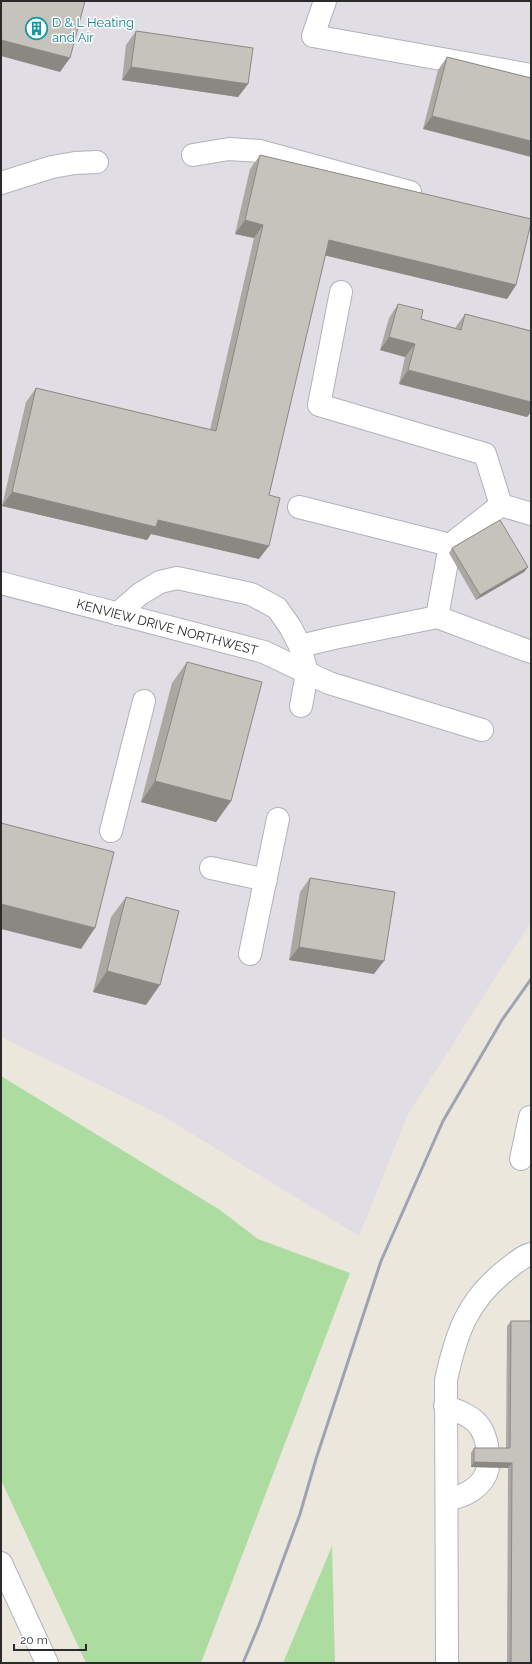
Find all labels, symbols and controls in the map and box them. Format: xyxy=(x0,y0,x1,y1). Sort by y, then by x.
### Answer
place label: D & L Heating and Air xyxy=(52,15,134,45)
building icon: D & L Heating and Air xyxy=(23,16,49,42)
street label: KENVIEW DRIVE NORTHWEST xyxy=(75,596,260,658)
scale bar xyxy=(14,1626,86,1652)
text: 20 m xyxy=(20,1633,48,1647)

